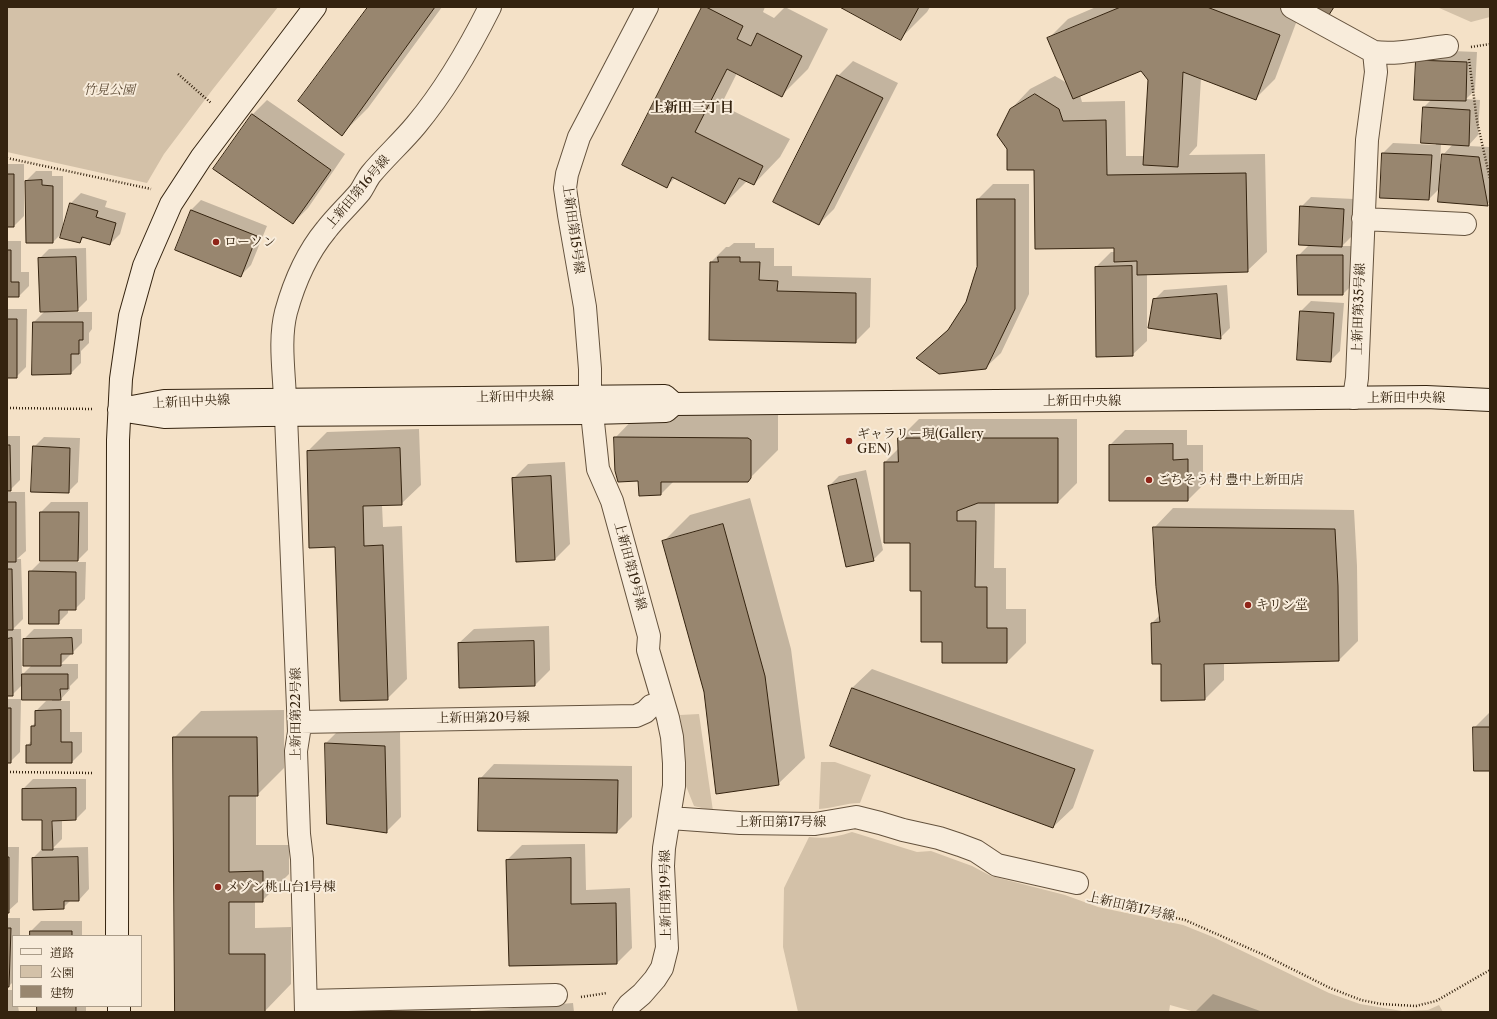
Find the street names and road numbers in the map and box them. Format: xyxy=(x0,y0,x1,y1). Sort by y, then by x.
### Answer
street label: 上新田第16号線 xyxy=(323,152,393,232)
street label: 上新田第15号線 xyxy=(559,183,587,275)
street label: 上新田第35号線 xyxy=(1350,263,1368,355)
street label: 上新田中央線 xyxy=(476,389,554,405)
street label: 上新田中央線 xyxy=(1367,390,1445,406)
street label: 上新田中央線 xyxy=(152,392,230,412)
street label: 上新田中央線 xyxy=(1043,393,1121,409)
street label: 上新田第19号線 xyxy=(611,520,649,612)
street label: 上新田第22号線 xyxy=(288,668,304,760)
street label: 上新田第20号線 xyxy=(436,709,530,727)
street label: 上新田第17号線 xyxy=(736,814,826,830)
street label: 上新田第19号線 xyxy=(657,849,675,941)
street label: 上新田第17号線 xyxy=(1085,889,1177,925)

